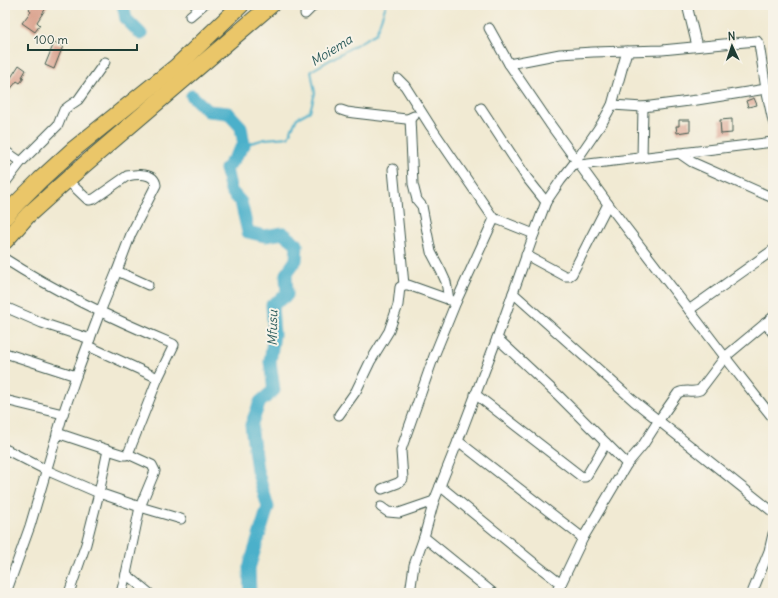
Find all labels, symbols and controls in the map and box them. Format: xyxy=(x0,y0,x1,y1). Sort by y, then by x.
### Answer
scale bar xyxy=(28,26,137,52)
north arrow xyxy=(712,26,752,66)
text: N xyxy=(727,29,736,43)
water label: Moiema xyxy=(307,31,356,70)
text: 100 m xyxy=(34,32,68,47)
water label: Mfusu xyxy=(264,309,281,346)

